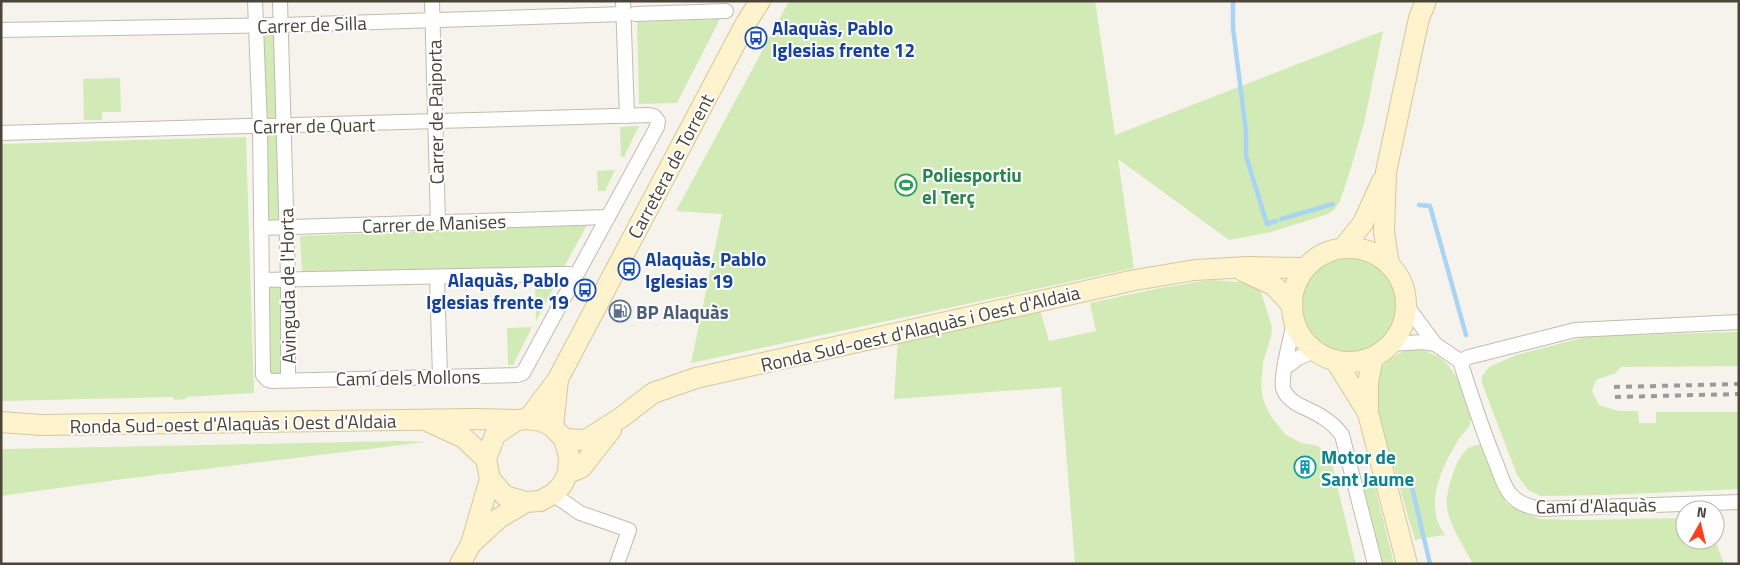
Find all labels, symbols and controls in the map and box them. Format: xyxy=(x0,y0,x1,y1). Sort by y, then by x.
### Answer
street label: Carrer de Silla xyxy=(257,8,368,40)
place label: Alaquàs, Pablo Iglesias frente 12 xyxy=(772,13,915,64)
bus stop icon: Alaquàs, Pablo Iglesias frente 12 xyxy=(744,26,768,50)
street label: Carrer de Paiporta xyxy=(419,39,451,185)
street label: Carretera de Torrent xyxy=(620,88,721,244)
street label: Carrer de Quart xyxy=(253,109,376,141)
place label: Poliesportiu el Terç xyxy=(922,160,1022,211)
sports icon: Poliesportiu el Terç xyxy=(894,173,918,197)
street label: Carrer de Manises xyxy=(361,206,507,240)
street label: Avinguda de l'Horta xyxy=(271,207,303,364)
place label: Alaquàs, Pablo Iglesias 19 xyxy=(645,244,766,295)
bus stop icon: Alaquàs, Pablo Iglesias 19 xyxy=(617,257,641,281)
place label: Alaquàs, Pablo Iglesias frente 19 xyxy=(426,265,569,316)
street label: Ronda Sud-oest d'Alaquàs i Oest d'Aldaia xyxy=(757,277,1083,379)
bus stop icon: Alaquàs, Pablo Iglesias frente 19 xyxy=(573,278,597,302)
place label: BP Alaquàs xyxy=(636,297,729,326)
fuel station icon: BP Alaquàs xyxy=(608,299,632,323)
street label: Camí dels Mollons xyxy=(335,361,481,393)
street label: Ronda Sud-oest d'Alaquàs i Oest d'Aldaia xyxy=(69,406,397,440)
place label: Motor de Sant Jaume xyxy=(1321,442,1415,493)
building icon: Motor de Sant Jaume xyxy=(1293,455,1317,479)
street label: Camí d'Alaquàs xyxy=(1535,489,1657,521)
north arrow xyxy=(1675,500,1725,550)
text: N xyxy=(1696,501,1708,523)

